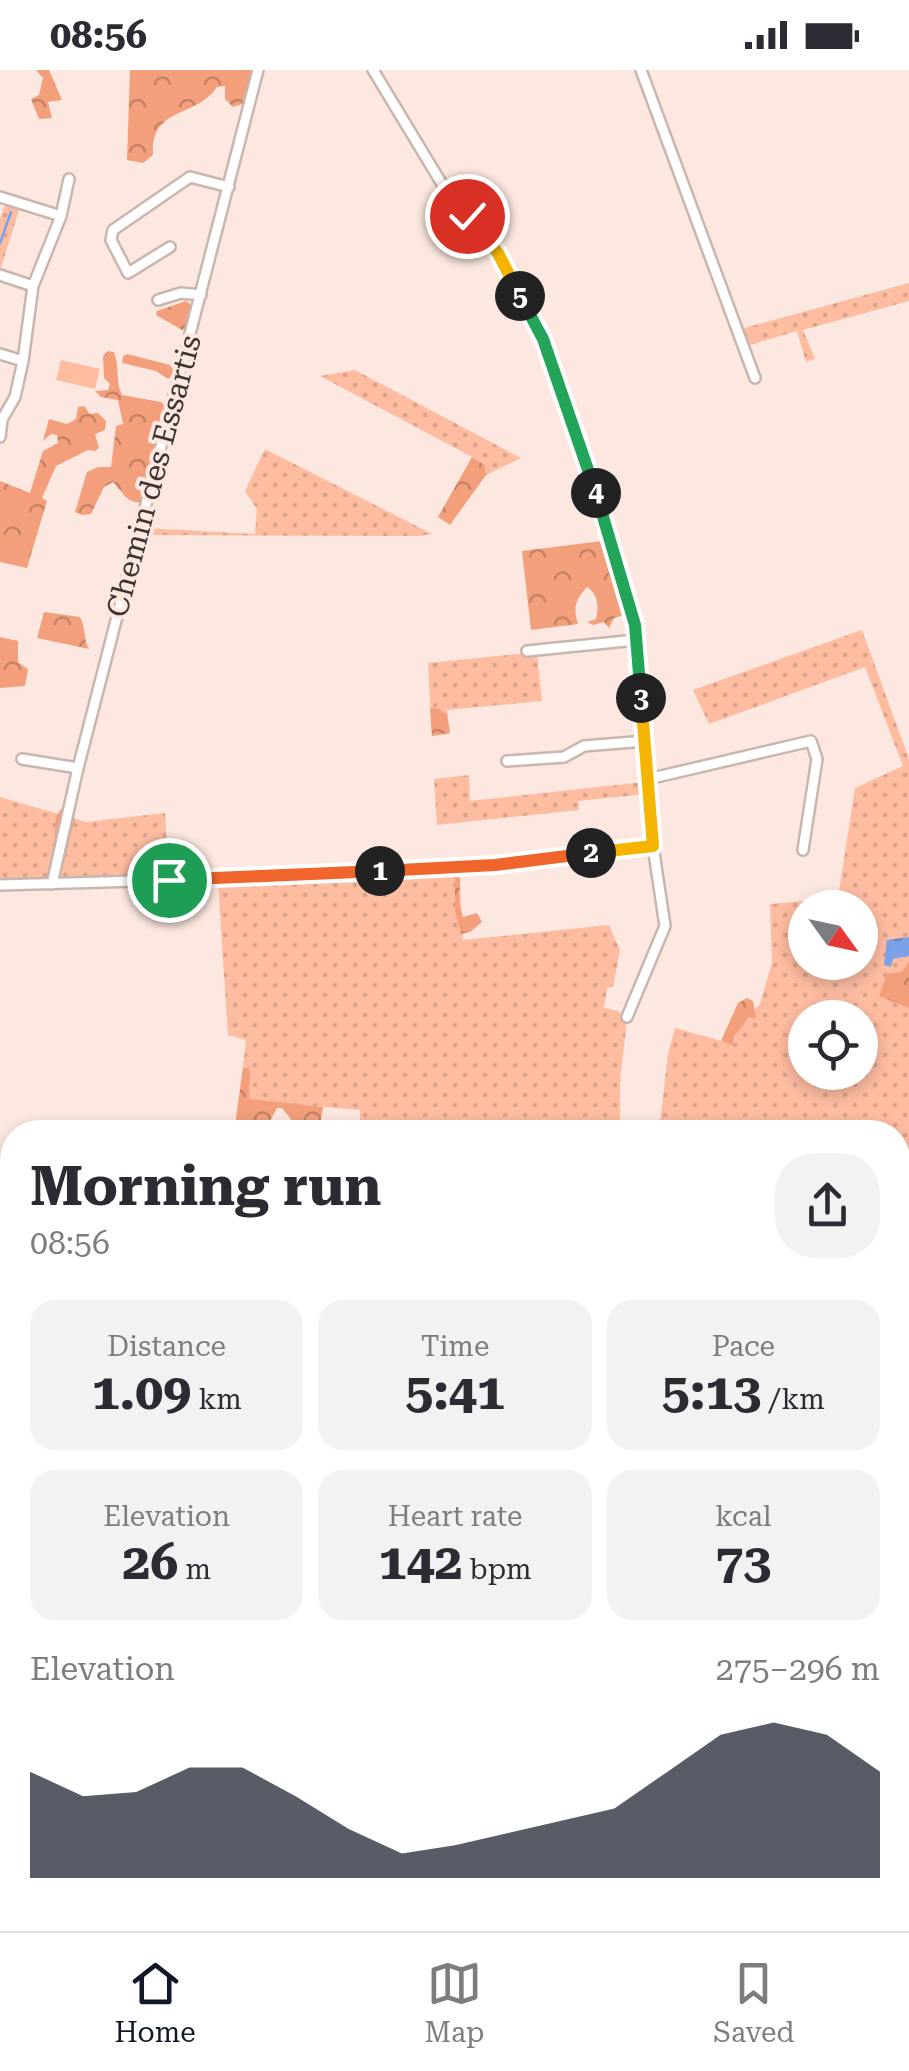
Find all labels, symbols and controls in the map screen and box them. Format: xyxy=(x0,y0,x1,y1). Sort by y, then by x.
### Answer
text: 08:56 xyxy=(50,13,147,57)
pin xyxy=(425,174,510,259)
icon: check xyxy=(440,189,495,244)
pin: 5 xyxy=(495,271,545,321)
text: 5 xyxy=(512,279,528,312)
street label: Chemin des Essartis xyxy=(99,331,208,621)
pin: 4 xyxy=(571,468,621,518)
text: 4 xyxy=(588,476,604,509)
pin: 3 xyxy=(616,673,666,723)
text: 3 xyxy=(633,681,649,714)
pin: 2 xyxy=(566,828,616,878)
text: 2 xyxy=(583,836,599,869)
pin xyxy=(127,838,212,923)
pin: 1 xyxy=(355,846,405,896)
icon: arrive xyxy=(142,853,197,908)
text: 1 xyxy=(372,854,388,887)
north arrow xyxy=(788,890,878,980)
map controls xyxy=(788,890,878,1090)
button: locate xyxy=(788,1000,878,1090)
button: share xyxy=(775,1153,880,1258)
text: Morning run xyxy=(30,1154,381,1218)
text: 08:56 xyxy=(30,1224,110,1262)
text: Distance xyxy=(107,1330,226,1363)
text: Time xyxy=(421,1330,489,1363)
text: Pace xyxy=(712,1330,775,1363)
text: 1.09 xyxy=(92,1363,191,1421)
text: 5:41 xyxy=(405,1363,505,1421)
text: 5:13 xyxy=(662,1363,761,1421)
text: km xyxy=(191,1383,242,1416)
text: /km xyxy=(761,1383,825,1416)
text: Elevation xyxy=(103,1500,230,1533)
text: Heart rate xyxy=(388,1500,522,1533)
text: kcal xyxy=(715,1500,772,1533)
text: 26 xyxy=(122,1533,178,1591)
text: 142 xyxy=(378,1533,462,1591)
text: 73 xyxy=(715,1533,771,1591)
text: m xyxy=(178,1553,211,1586)
text: bpm xyxy=(462,1553,531,1586)
text: Elevation xyxy=(30,1650,175,1688)
text: 275–296 m xyxy=(716,1650,880,1688)
tab: Home xyxy=(114,1956,196,2049)
tab: Map xyxy=(425,1956,484,2049)
tab: Saved xyxy=(713,1956,795,2049)

